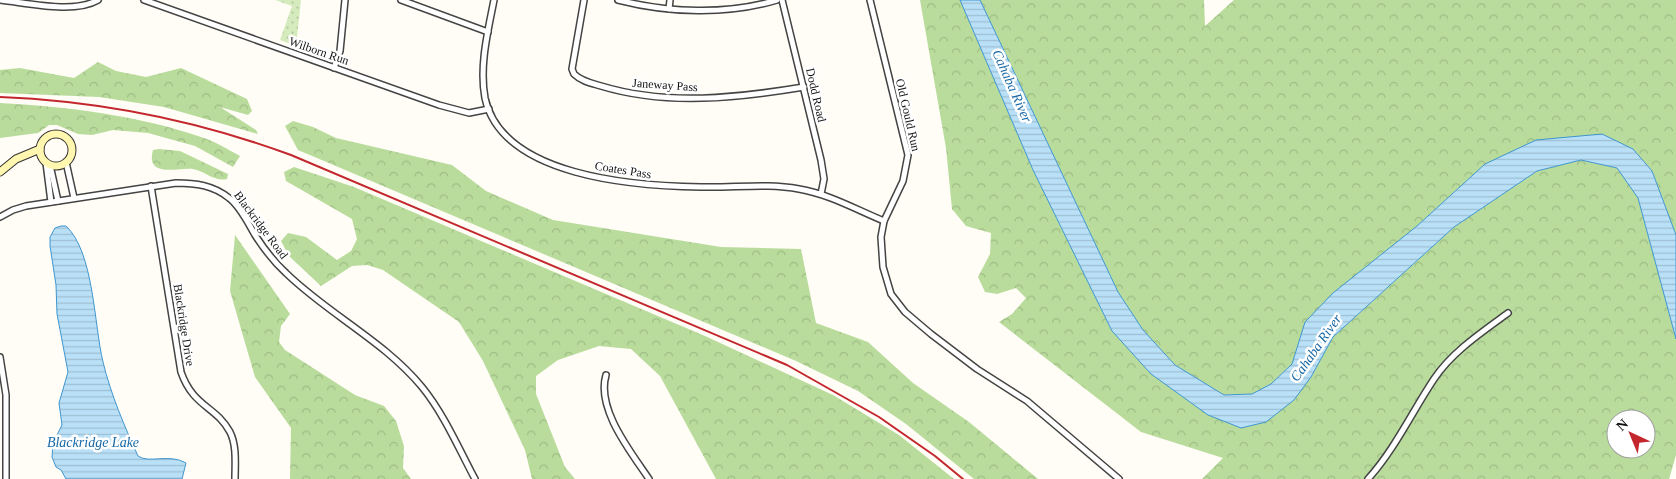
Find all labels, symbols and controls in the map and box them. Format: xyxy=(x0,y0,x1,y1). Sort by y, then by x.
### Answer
street label: Wilborn Run xyxy=(287,34,351,68)
water label: Cahaba River xyxy=(989,47,1035,125)
street label: Dodd Road xyxy=(803,67,829,123)
street label: Janeway Pass xyxy=(632,76,699,94)
street label: Old Gould Run xyxy=(893,77,923,153)
street label: Coates Pass xyxy=(594,159,653,181)
street label: Blackridge Road xyxy=(231,188,291,262)
street label: Blackridge Drive xyxy=(171,283,197,367)
water label: Cahaba River xyxy=(1287,311,1345,384)
north arrow xyxy=(1606,409,1656,459)
text: N xyxy=(1613,416,1631,434)
water label: Blackridge Lake xyxy=(47,435,139,450)

